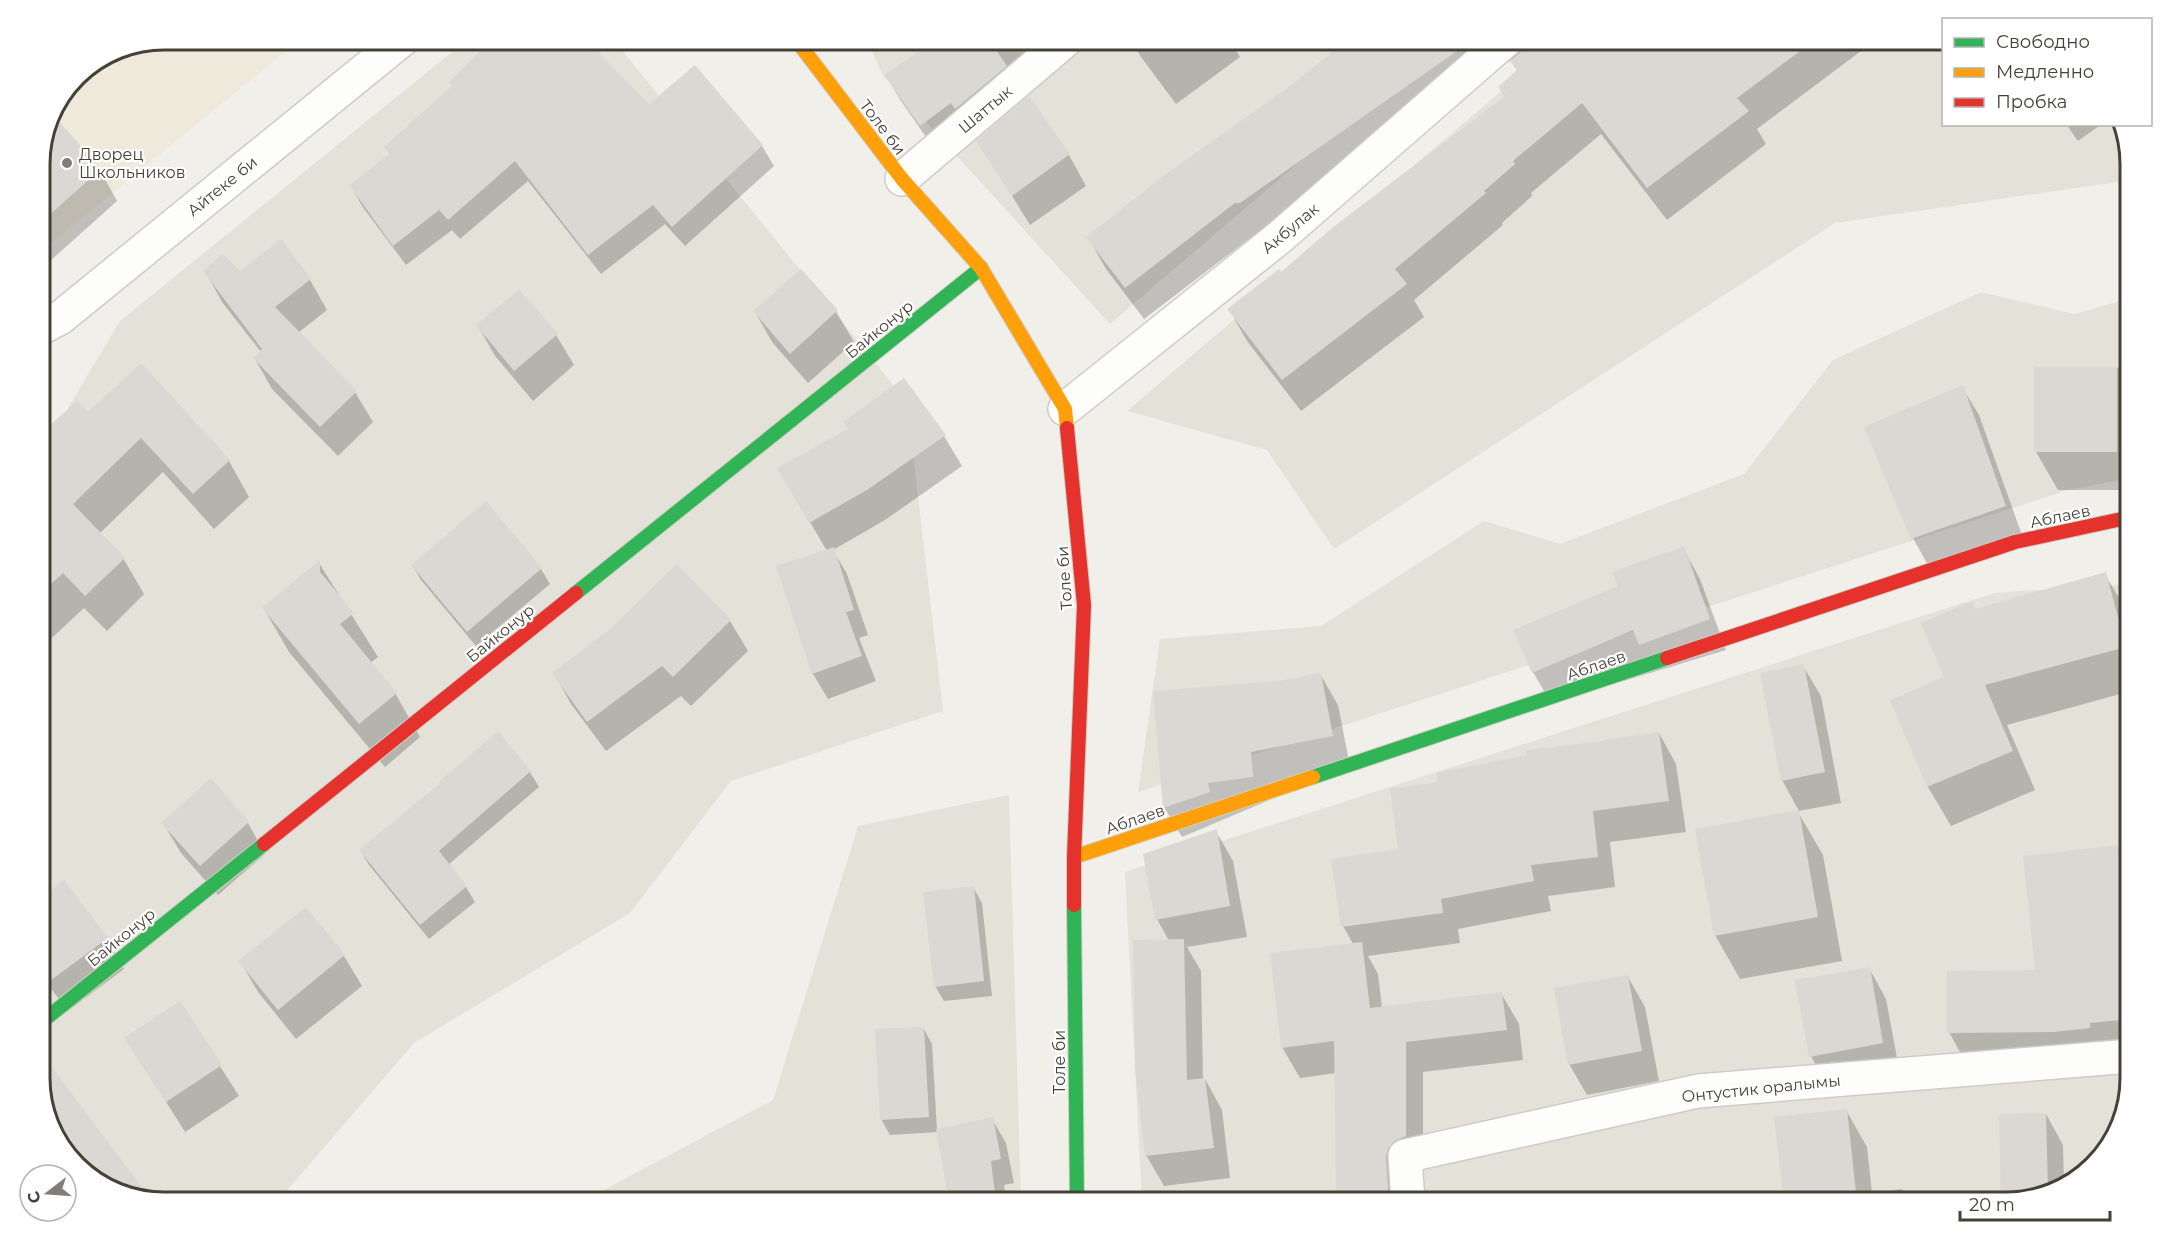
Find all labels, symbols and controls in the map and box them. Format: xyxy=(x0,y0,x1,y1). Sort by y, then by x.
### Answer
legend xyxy=(1942,18,2152,126)
text: Свободно xyxy=(1996,31,2090,53)
text: Медленно xyxy=(1996,61,2094,83)
street label: Шаттык xyxy=(955,81,1016,137)
text: Пробка xyxy=(1996,91,2067,113)
street label: Толе би xyxy=(856,96,910,159)
place label: Дворец Школьников xyxy=(79,145,186,182)
street label: Айтеке би xyxy=(183,152,261,220)
marker: Дворец Школьников xyxy=(60,156,74,170)
street label: Акбулак xyxy=(1258,199,1323,258)
street label: Байконур xyxy=(842,296,917,363)
street label: Аблаев xyxy=(2028,501,2092,532)
street label: Толе би xyxy=(1053,545,1076,611)
street label: Байконур xyxy=(463,600,538,667)
street label: Аблаев xyxy=(1564,647,1628,684)
street label: Аблаев xyxy=(1103,801,1167,838)
street label: Байконур xyxy=(84,904,159,971)
street label: Толе би xyxy=(1050,1030,1069,1094)
street label: Онтустик оралымы xyxy=(1681,1071,1842,1106)
north arrow xyxy=(18,1163,78,1223)
scale bar xyxy=(1960,1184,2110,1222)
text: С xyxy=(23,1189,45,1206)
text: 20 m xyxy=(1969,1194,2015,1216)

